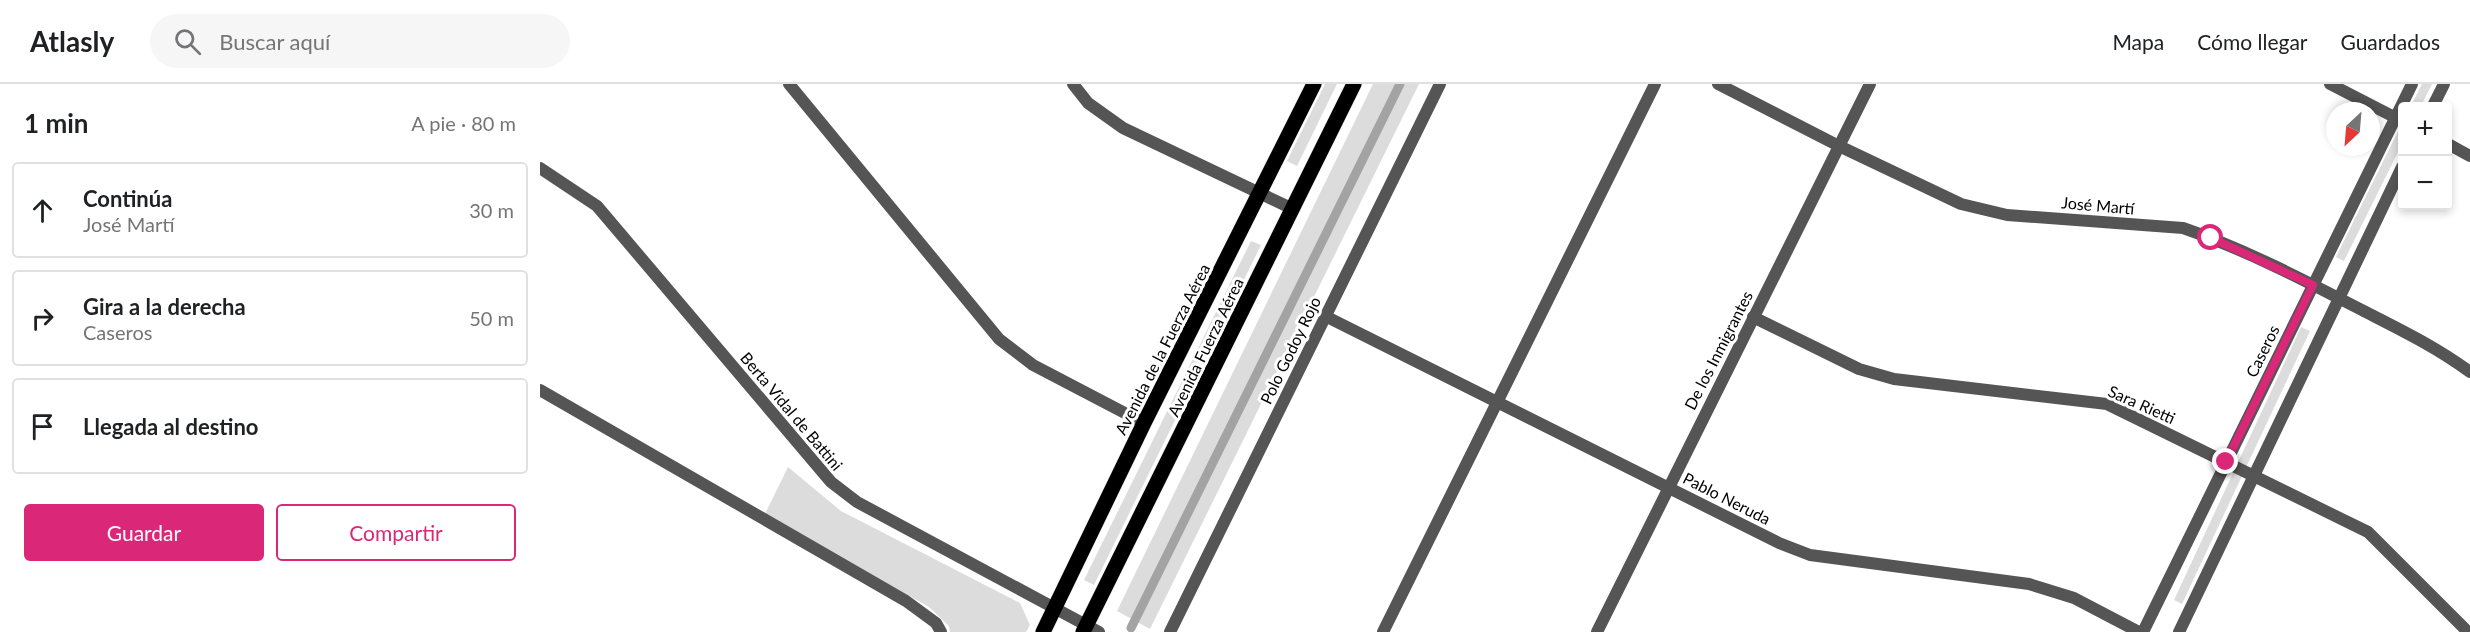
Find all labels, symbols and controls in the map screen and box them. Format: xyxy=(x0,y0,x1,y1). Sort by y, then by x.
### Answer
search box xyxy=(150,14,570,68)
text: Atlasly xyxy=(30,24,114,58)
icon: search xyxy=(171,25,204,58)
text: Buscar aquí xyxy=(219,28,330,55)
text: Mapa xyxy=(2112,29,2164,54)
text: Cómo llegar xyxy=(2197,29,2308,54)
text: Guardados xyxy=(2341,29,2440,54)
north arrow xyxy=(2326,102,2380,156)
map controls xyxy=(2398,102,2452,210)
button: + xyxy=(2398,102,2452,156)
text: 1 min xyxy=(24,107,88,139)
text: A pie · 80 m xyxy=(411,111,516,135)
button: − xyxy=(2398,156,2452,210)
text: Continúa xyxy=(83,185,172,212)
street label: José Martí xyxy=(2061,192,2136,218)
icon: ahead xyxy=(26,194,59,227)
text: 30 m xyxy=(469,198,514,222)
text: José Martí xyxy=(83,212,175,236)
route start xyxy=(2197,224,2223,250)
street label: Avenida de la Fuerza Aérea xyxy=(1111,260,1213,438)
street label: Avenida Fuerza Aérea xyxy=(1163,275,1247,419)
street label: De los Inmigrantes xyxy=(1680,287,1756,413)
text: Gira a la derecha xyxy=(83,293,246,320)
street label: Polo Godoy Rojo xyxy=(1256,293,1324,407)
icon: right xyxy=(26,302,59,335)
text: 50 m xyxy=(469,306,514,330)
text: Caseros xyxy=(83,320,152,344)
street label: Caseros xyxy=(2241,322,2283,380)
street label: Berta Vidal de Battini xyxy=(737,348,847,474)
street label: Sara Rietti xyxy=(2106,381,2179,427)
icon: arrive xyxy=(26,410,59,443)
text: Llegada al destino xyxy=(83,413,259,440)
route end xyxy=(2212,448,2238,474)
street label: Pablo Neruda xyxy=(1680,468,1774,528)
button: Guardar xyxy=(24,504,264,561)
button: Compartir xyxy=(276,504,516,561)

